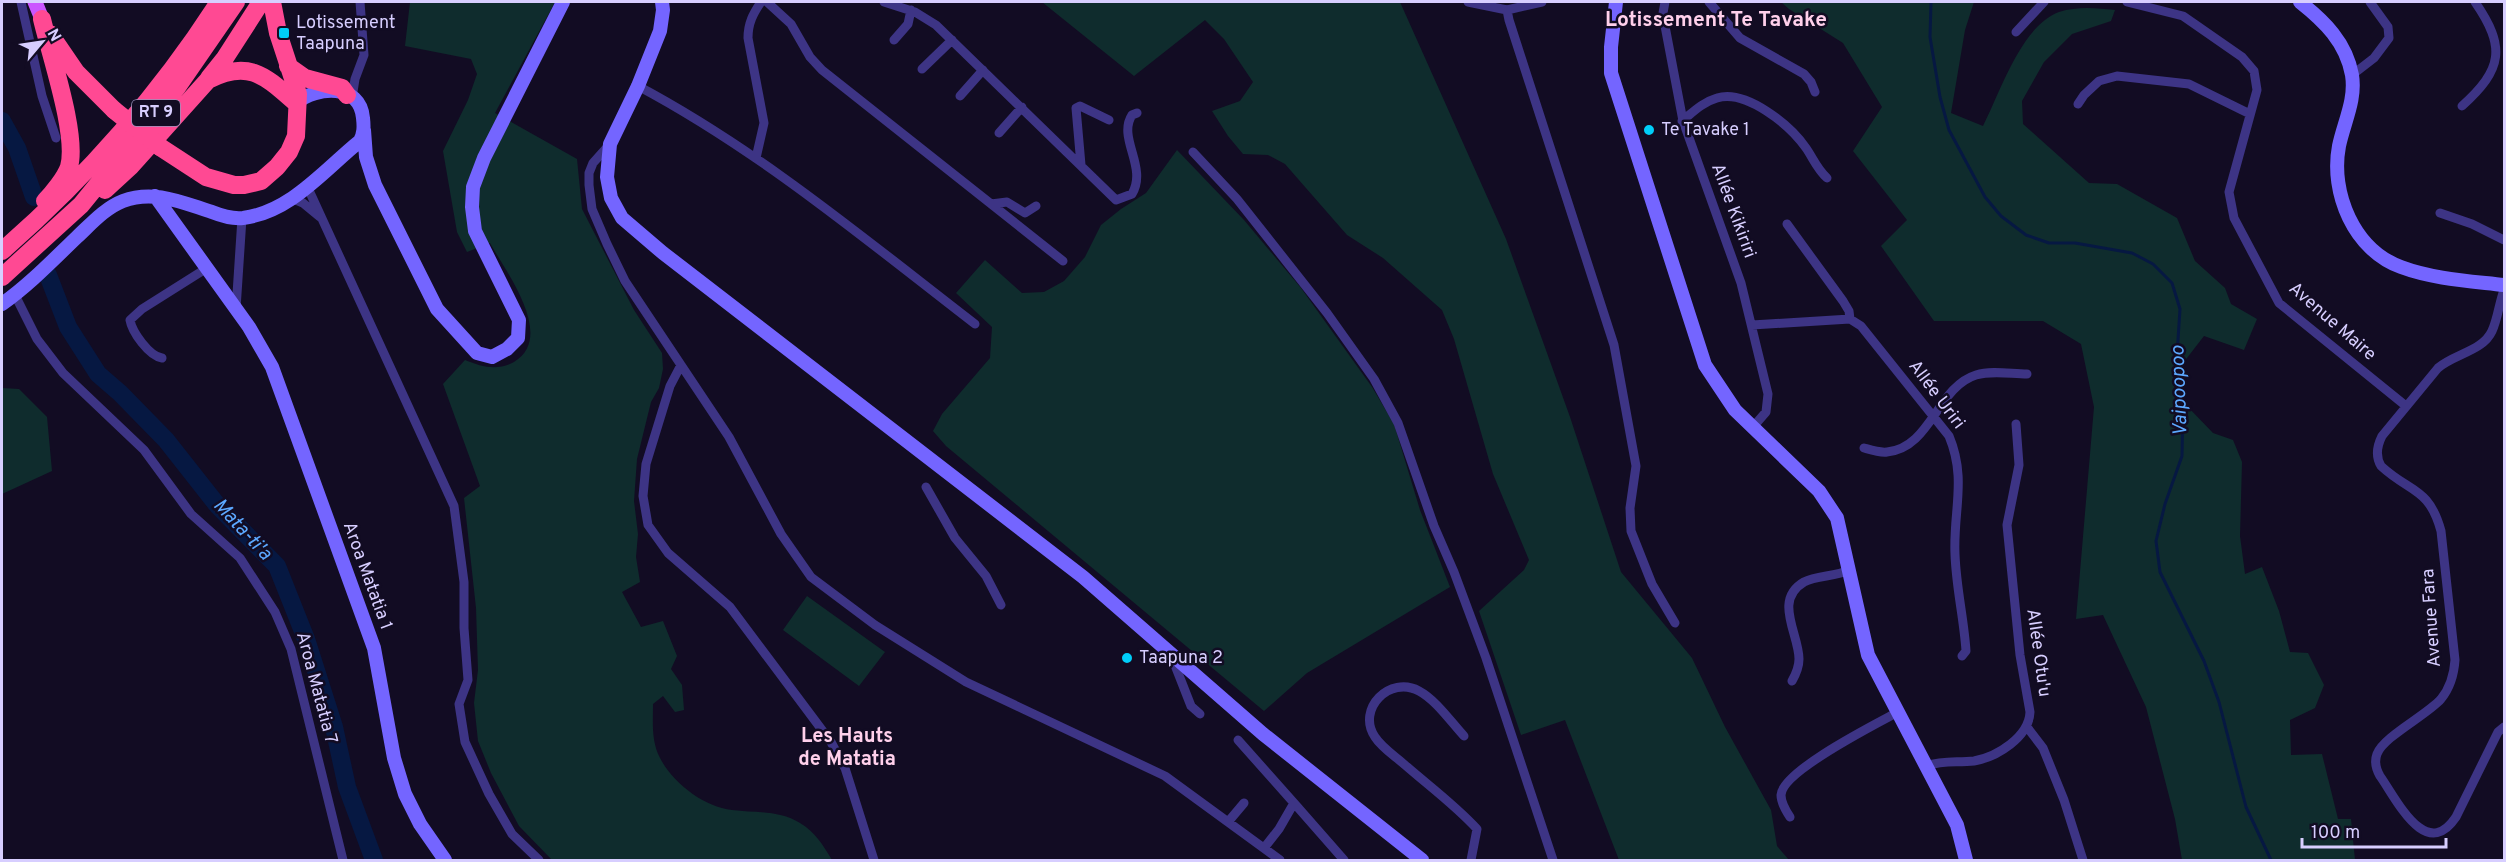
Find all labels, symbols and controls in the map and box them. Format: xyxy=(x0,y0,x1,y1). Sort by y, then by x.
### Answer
district label: Lotissement Te Tavake xyxy=(1605,7,1827,34)
north arrow xyxy=(12,12,72,72)
place label: Lotissement Taapuna xyxy=(296,12,396,56)
text: N xyxy=(42,26,65,46)
marker: Lotissement Taapuna xyxy=(277,26,291,40)
road number: RT 9 xyxy=(132,100,180,126)
place label: Te Tavake 1 xyxy=(1661,119,1750,142)
marker: Te Tavake 1 xyxy=(1642,123,1656,137)
street label: Allée Kikiriri xyxy=(1705,161,1761,261)
street label: Avenue Maire xyxy=(2283,278,2381,366)
water label: Vaipoopoo xyxy=(2165,345,2195,437)
street label: Allée Uriri xyxy=(1903,356,1969,434)
water label: Mata-ti'a xyxy=(207,493,278,567)
street label: Aroa Matatia 1 xyxy=(337,519,397,633)
street label: Avenue Fara xyxy=(2417,568,2447,668)
street label: Allée Otu'u xyxy=(2020,607,2056,699)
street label: Aroa Matatia 7 xyxy=(290,629,342,747)
place label: Taapuna 2 xyxy=(1139,647,1223,670)
marker: Taapuna 2 xyxy=(1120,651,1134,665)
district label: Les Hauts de Matatia xyxy=(798,724,896,773)
scale bar xyxy=(2302,811,2446,849)
text: 100 m xyxy=(2311,822,2360,845)

